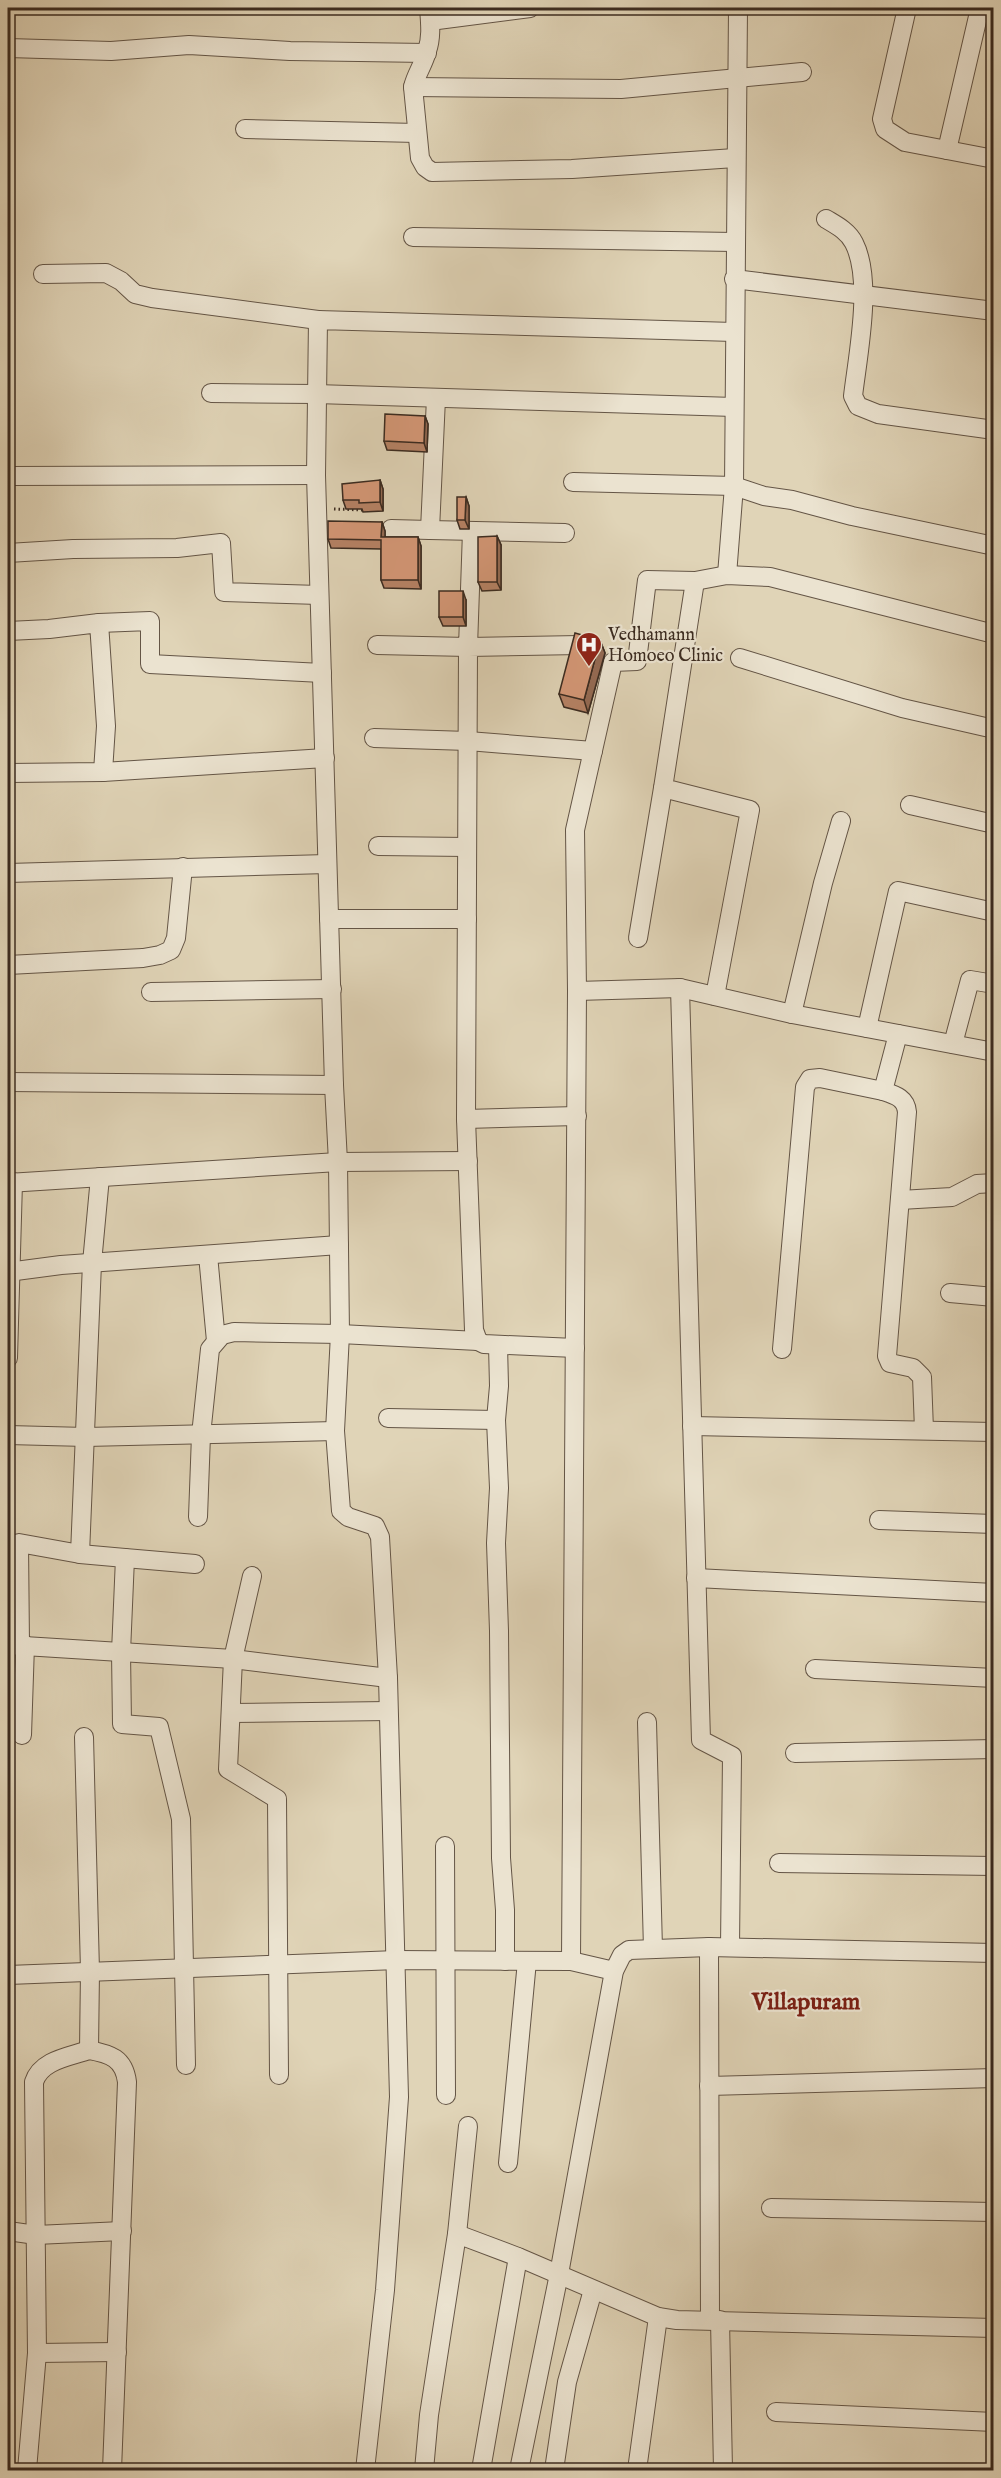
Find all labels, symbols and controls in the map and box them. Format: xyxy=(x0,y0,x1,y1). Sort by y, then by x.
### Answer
place label: Vedhamann Homoeo Clinic xyxy=(607,624,723,668)
hospital icon: Vedhamann Homoeo Clinic xyxy=(574,630,604,668)
district label: Villapuram xyxy=(751,1987,861,2018)

